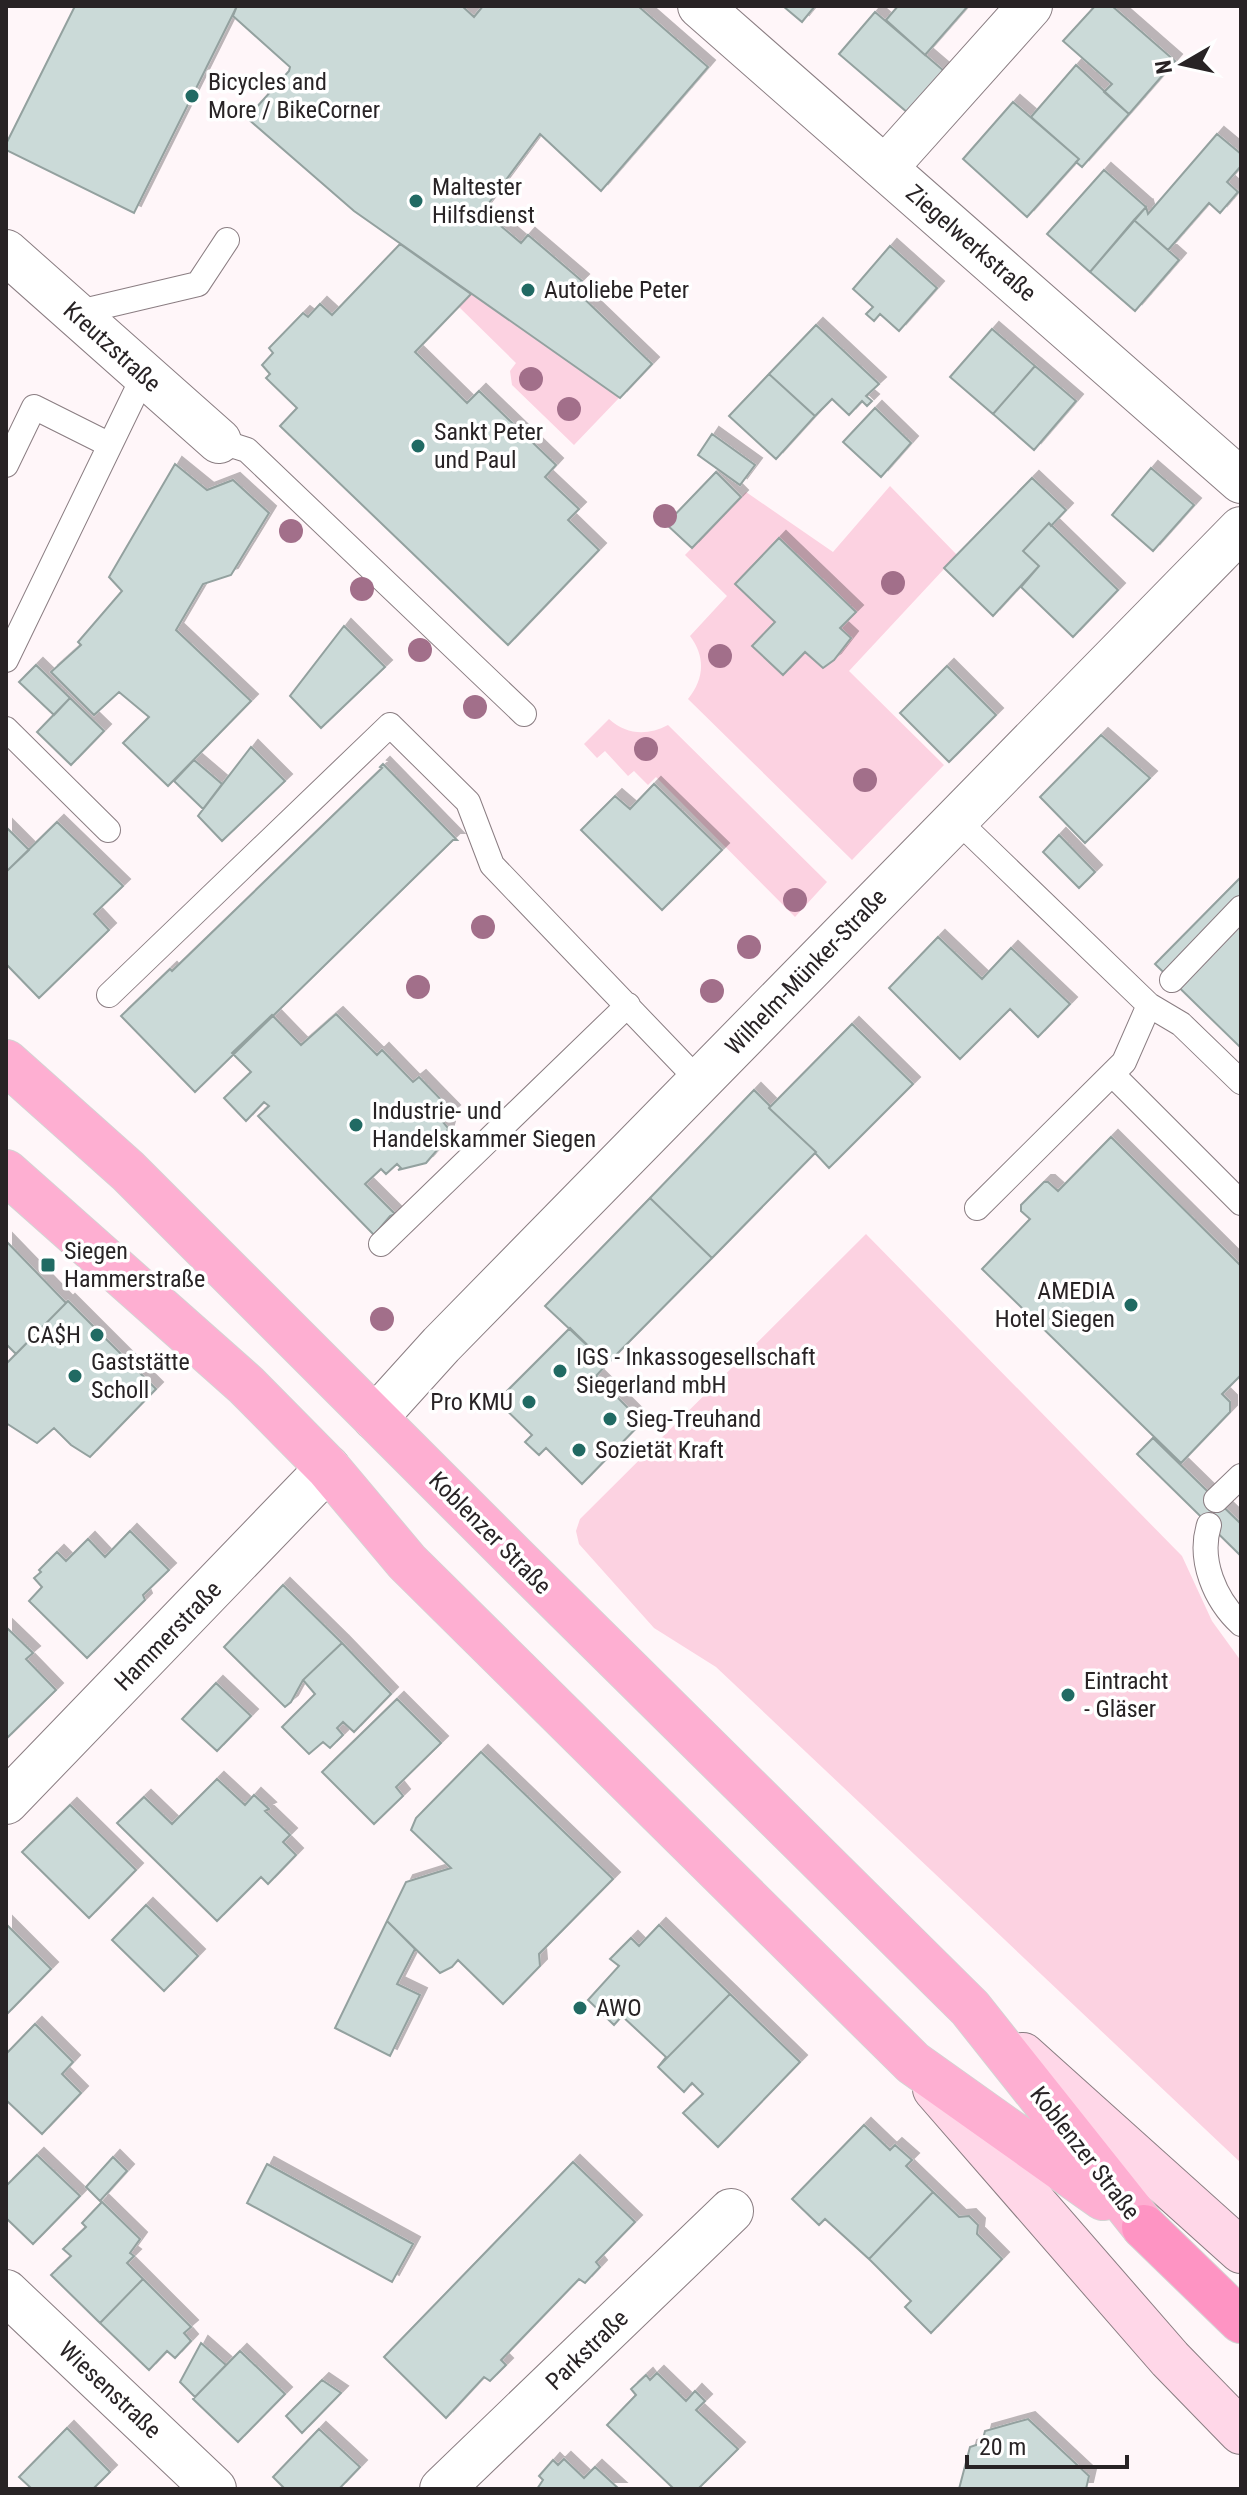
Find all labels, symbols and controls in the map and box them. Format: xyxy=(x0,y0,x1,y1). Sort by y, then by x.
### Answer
north arrow xyxy=(1143,24,1223,104)
text: N xyxy=(1150,58,1177,76)
place label: Bicycles and More / BikeCorner xyxy=(208,68,380,124)
marker: Bicycles and More / BikeCorner xyxy=(183,87,201,105)
place label: Maltester Hilfsdienst xyxy=(432,173,535,229)
street label: Ziegelwerkstraße xyxy=(900,179,1042,307)
marker: Maltester Hilfsdienst xyxy=(407,192,425,210)
place label: Autoliebe Peter xyxy=(544,276,689,304)
marker: Autoliebe Peter xyxy=(519,281,537,299)
street label: Kreutzstraße xyxy=(58,296,166,398)
place label: Sankt Peter und Paul xyxy=(434,418,543,474)
marker: Sankt Peter und Paul xyxy=(409,437,427,455)
street label: Wilhelm-Münker-Straße xyxy=(720,883,892,1061)
place label: Industrie- und Handelskammer Siegen xyxy=(372,1097,596,1153)
marker: Industrie- und Handelskammer Siegen xyxy=(347,1116,365,1134)
place label: Siegen Hammerstraße xyxy=(64,1237,205,1293)
marker: Siegen Hammerstraße xyxy=(39,1256,57,1274)
place label: AMEDIA Hotel Siegen xyxy=(995,1277,1115,1333)
marker: AMEDIA Hotel Siegen xyxy=(1122,1296,1140,1314)
place label: CA$H xyxy=(27,1321,81,1349)
marker: CA$H xyxy=(88,1326,106,1344)
place label: IGS - Inkassogesellschaft Siegerland mbH xyxy=(576,1343,816,1399)
place label: Gaststätte Scholl xyxy=(91,1348,190,1404)
marker: IGS - Inkassogesellschaft Siegerland mbH xyxy=(551,1362,569,1380)
marker: Gaststätte Scholl xyxy=(66,1367,84,1385)
place label: Pro KMU xyxy=(430,1388,513,1416)
marker: Pro KMU xyxy=(520,1393,538,1411)
place label: Sieg-Treuhand xyxy=(626,1405,761,1433)
marker: Sieg-Treuhand xyxy=(601,1410,619,1428)
place label: Sozietät Kraft xyxy=(595,1436,724,1464)
marker: Sozietät Kraft xyxy=(570,1441,588,1459)
street label: Koblenzer Straße xyxy=(423,1466,557,1600)
street label: Hammerstraße xyxy=(109,1575,227,1697)
place label: Eintracht - Gläser xyxy=(1084,1667,1168,1723)
marker: Eintracht - Gläser xyxy=(1059,1686,1077,1704)
place label: AWO xyxy=(596,1994,642,2022)
marker: AWO xyxy=(571,1999,589,2017)
street label: Koblenzer Straße xyxy=(1024,2081,1146,2225)
street label: Parkstraße xyxy=(540,2304,634,2396)
street label: Wiesenstraße xyxy=(53,2336,167,2444)
scale bar xyxy=(967,2419,1127,2469)
text: 20 m xyxy=(979,2433,1026,2461)

